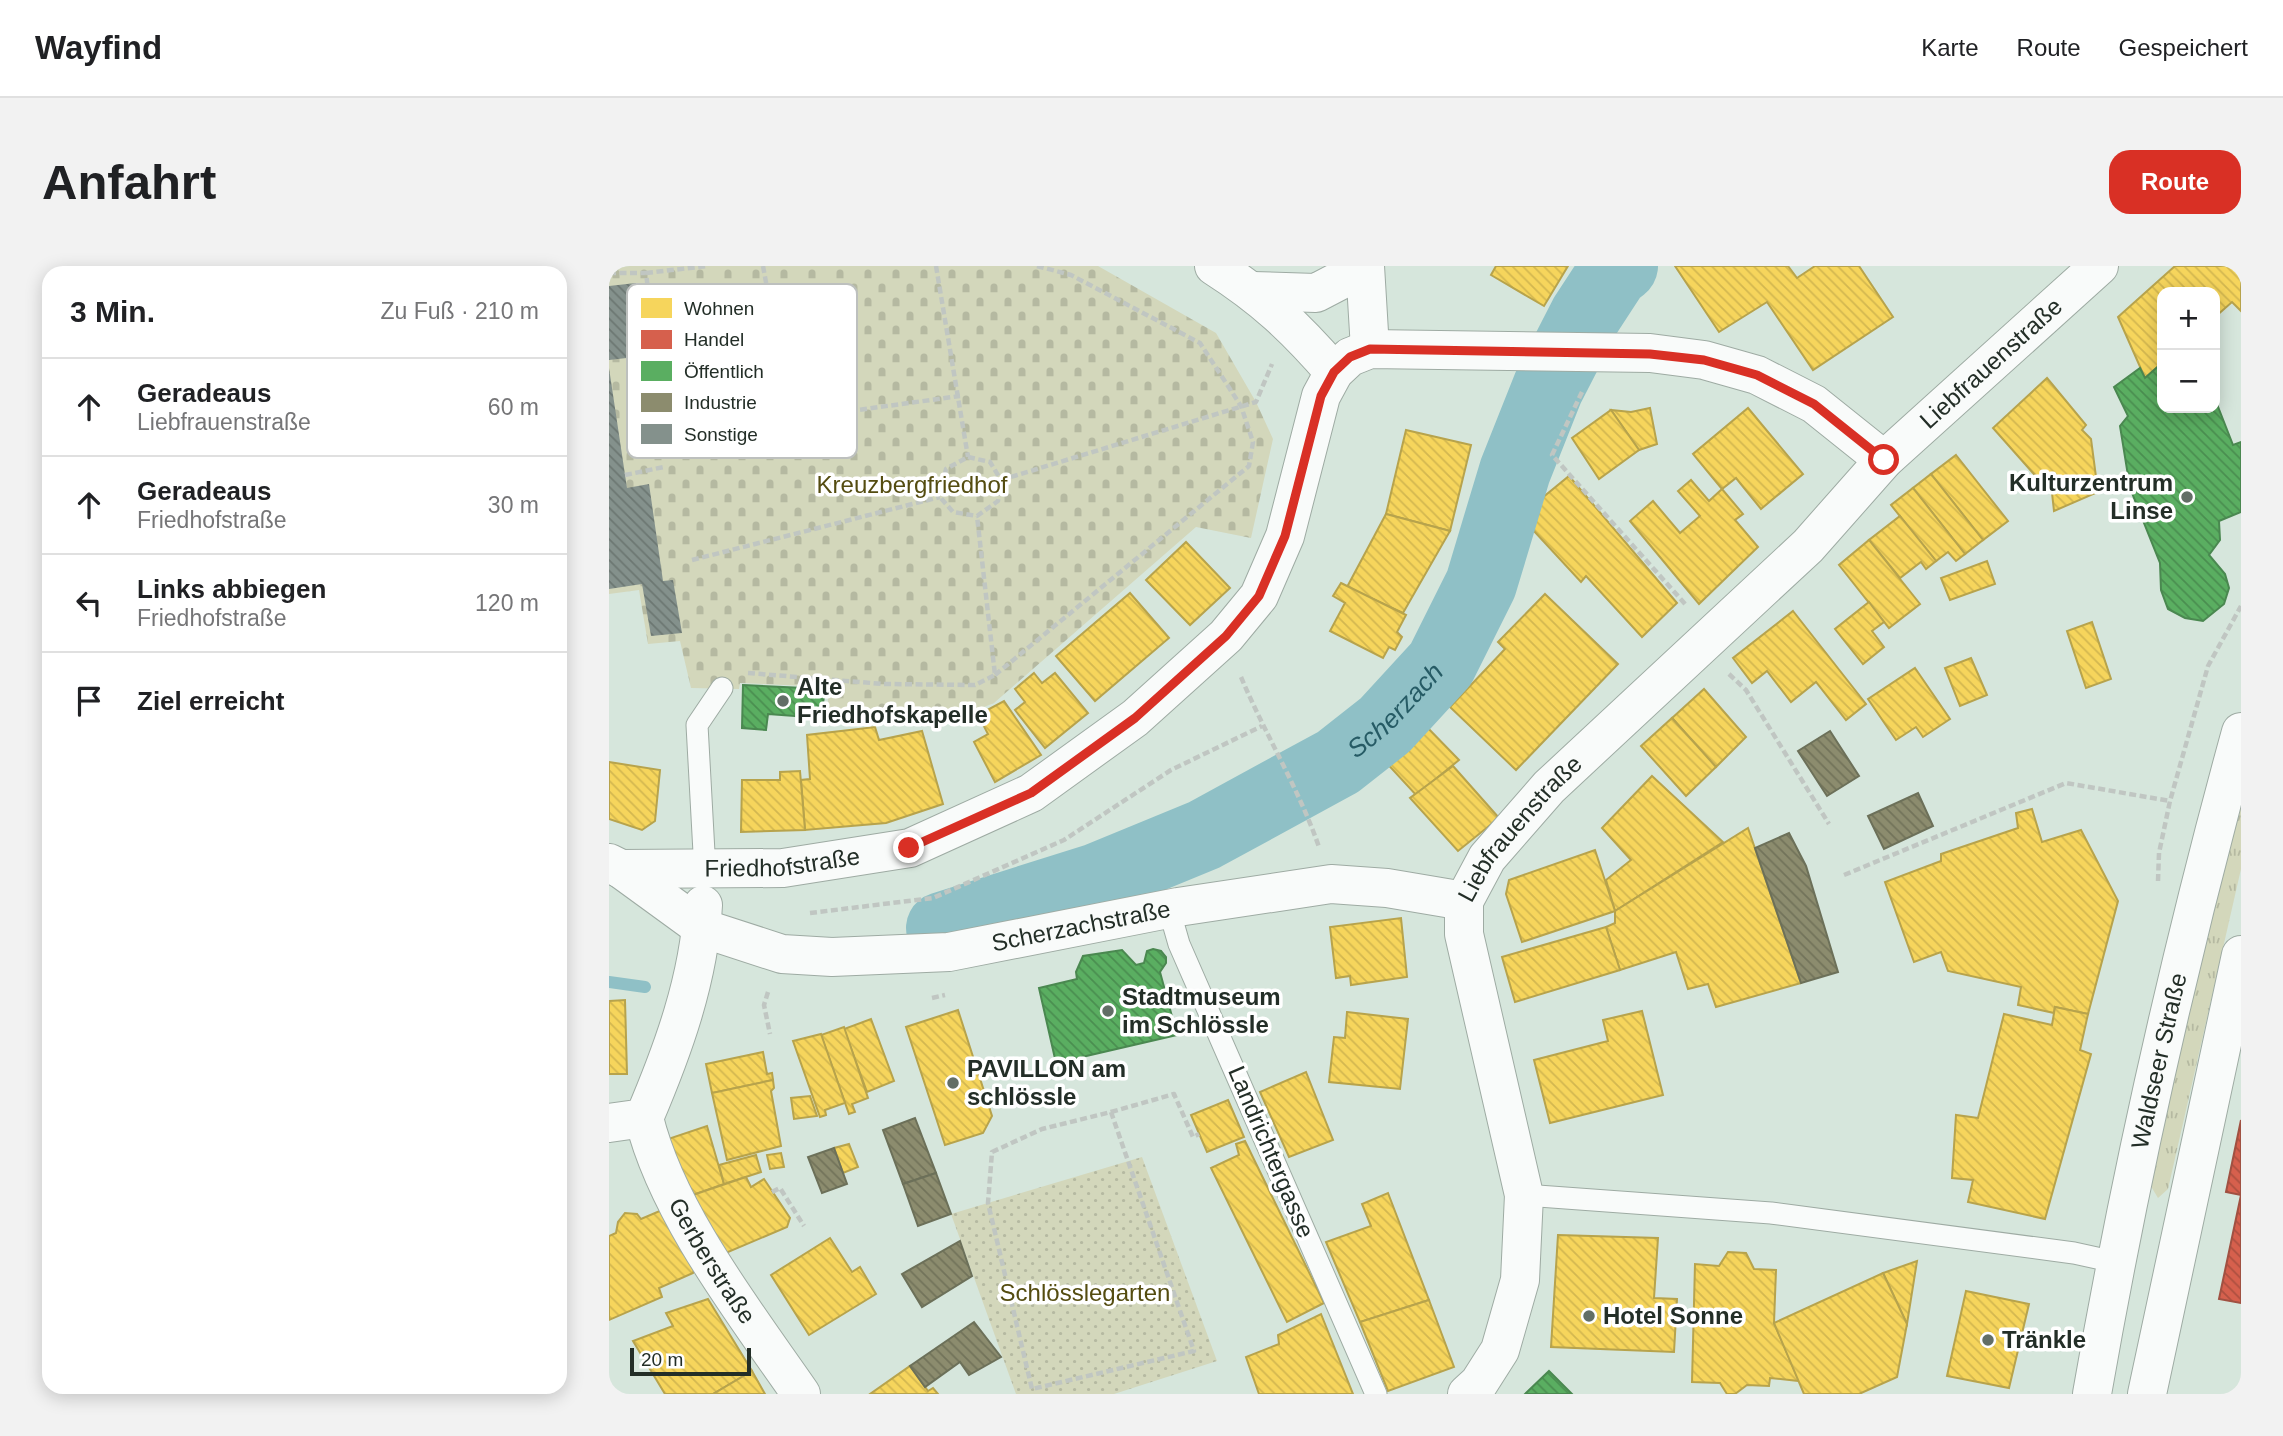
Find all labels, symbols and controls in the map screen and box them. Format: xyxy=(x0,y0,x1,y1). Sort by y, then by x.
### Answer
text: Wayfind xyxy=(35,29,162,66)
text: Karte xyxy=(1921,34,1979,61)
text: Route xyxy=(2017,34,2081,61)
text: Gespeichert xyxy=(2119,34,2248,61)
button: Route xyxy=(2109,150,2241,214)
text: Anfahrt xyxy=(42,155,216,209)
legend xyxy=(627,284,857,458)
map controls xyxy=(2157,287,2220,413)
button: + xyxy=(2157,287,2220,350)
street label: Liebfrauenstraße xyxy=(1914,292,2067,434)
text: 3 Min. xyxy=(70,295,155,328)
text: Zu Fuß · 210 m xyxy=(381,298,539,324)
text: Wohnen xyxy=(684,298,754,319)
text: Handel xyxy=(684,329,744,350)
button: − xyxy=(2157,350,2220,413)
text: Öffentlich xyxy=(684,361,764,382)
text: Geradeaus xyxy=(137,378,271,408)
icon: ahead xyxy=(70,388,108,426)
text: Industrie xyxy=(684,392,757,413)
text: 60 m xyxy=(488,394,539,420)
text: Liebfrauenstraße xyxy=(137,409,311,435)
text: Sonstige xyxy=(684,424,758,445)
route start xyxy=(1868,444,1899,475)
place label: Kulturzentrum Linse xyxy=(2009,469,2173,524)
park label: Kreuzbergfriedhof xyxy=(817,471,1008,498)
text: Geradeaus xyxy=(137,476,271,506)
icon: ahead xyxy=(70,486,108,524)
marker: Kulturzentrum Linse xyxy=(2179,489,2195,505)
text: 30 m xyxy=(488,492,539,518)
text: Friedhofstraße xyxy=(137,507,287,533)
text: Links abbiegen xyxy=(137,574,326,604)
icon: left xyxy=(70,584,108,622)
text: 120 m xyxy=(475,590,539,616)
text: Friedhofstraße xyxy=(137,605,287,631)
water label: Scherzach xyxy=(1341,657,1449,764)
place label: Alte Friedhofskapelle xyxy=(797,673,988,728)
icon: arrive xyxy=(70,682,108,720)
text: Ziel erreicht xyxy=(137,686,284,716)
marker: Alte Friedhofskapelle xyxy=(775,693,791,709)
street label: Liebfrauenstraße xyxy=(1452,750,1587,906)
route end xyxy=(893,832,924,863)
street label: Friedhofstraße xyxy=(704,842,862,881)
street label: Scherzachstraße xyxy=(989,895,1173,956)
street label: Waldseer Straße xyxy=(2126,970,2192,1151)
place label: Stadtmuseum im Schlössle xyxy=(1122,983,1281,1038)
marker: Stadtmuseum im Schlössle xyxy=(1100,1003,1116,1019)
place label: PAVILLON am schlössle xyxy=(967,1055,1126,1110)
street label: Landrichtergasse xyxy=(1223,1062,1320,1242)
marker: PAVILLON am schlössle xyxy=(945,1075,961,1091)
street label: Gerberstraße xyxy=(664,1193,761,1329)
park label: Schlösslegarten xyxy=(1000,1279,1170,1306)
place label: Hotel Sonne xyxy=(1603,1302,1743,1329)
marker: Hotel Sonne xyxy=(1581,1308,1597,1324)
place label: Tränkle xyxy=(2002,1326,2086,1353)
marker: Tränkle xyxy=(1980,1332,1996,1348)
scale bar xyxy=(630,1345,751,1377)
text: 20 m xyxy=(641,1349,683,1370)

